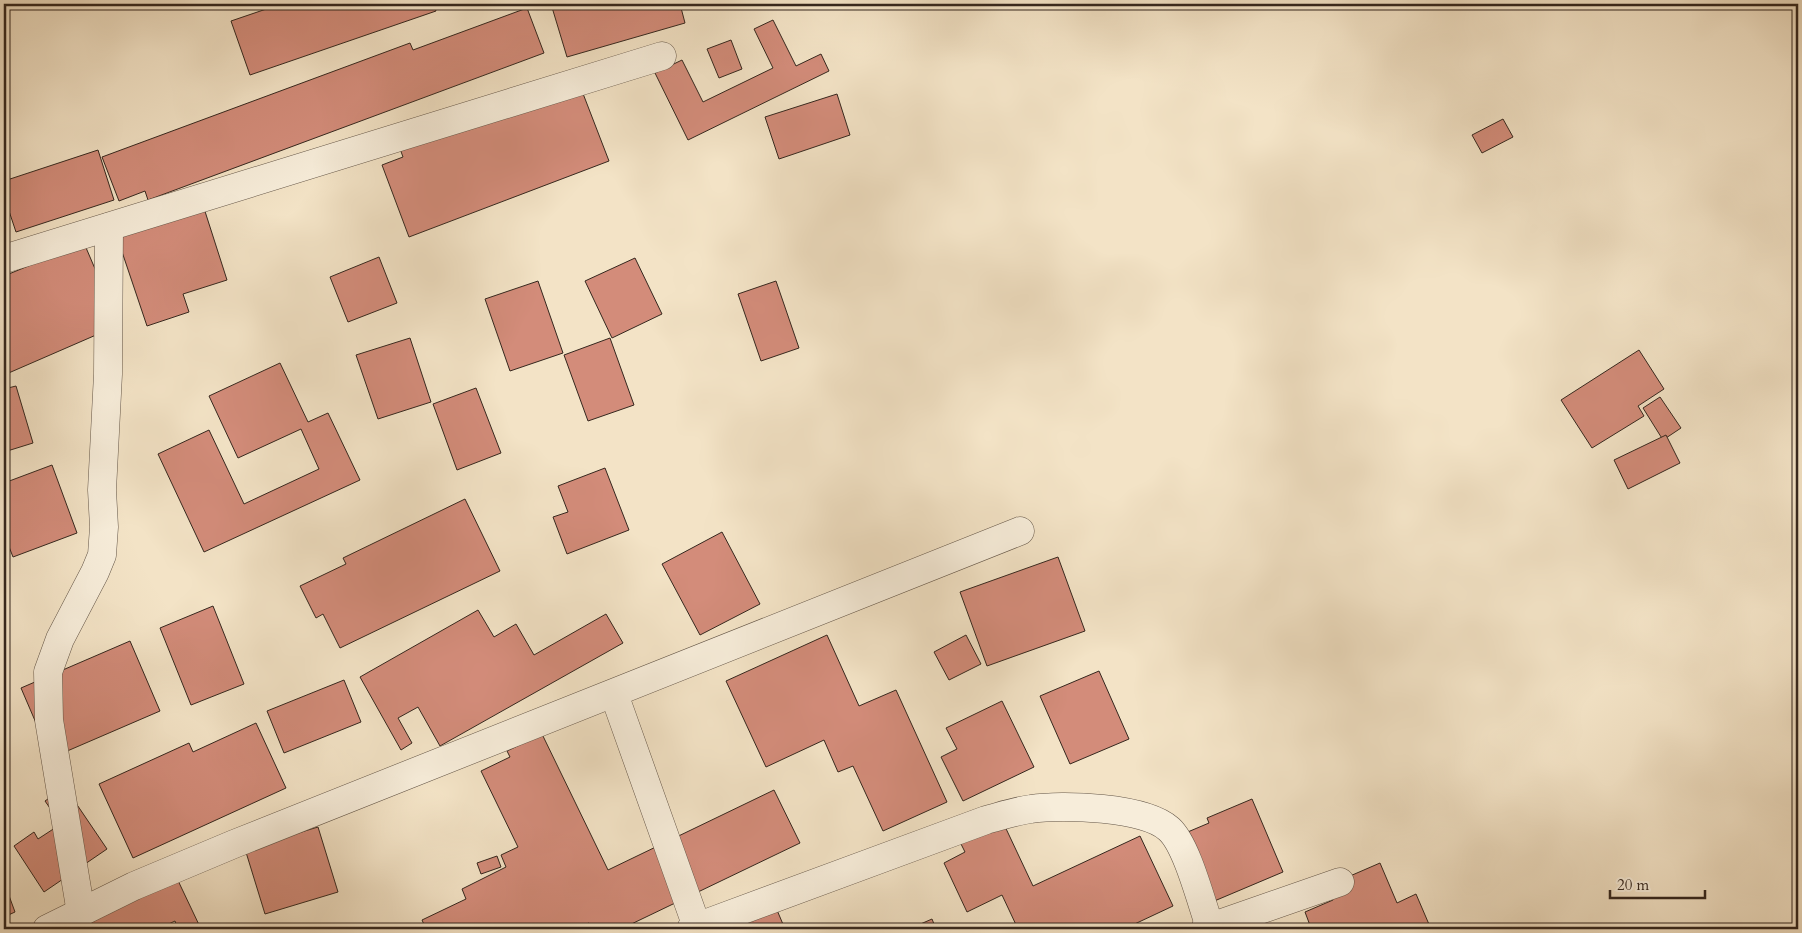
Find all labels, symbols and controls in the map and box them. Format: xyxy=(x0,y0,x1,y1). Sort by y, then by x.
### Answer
scale bar xyxy=(1610,868,1704,900)
text: 20 m xyxy=(1617,875,1649,895)

